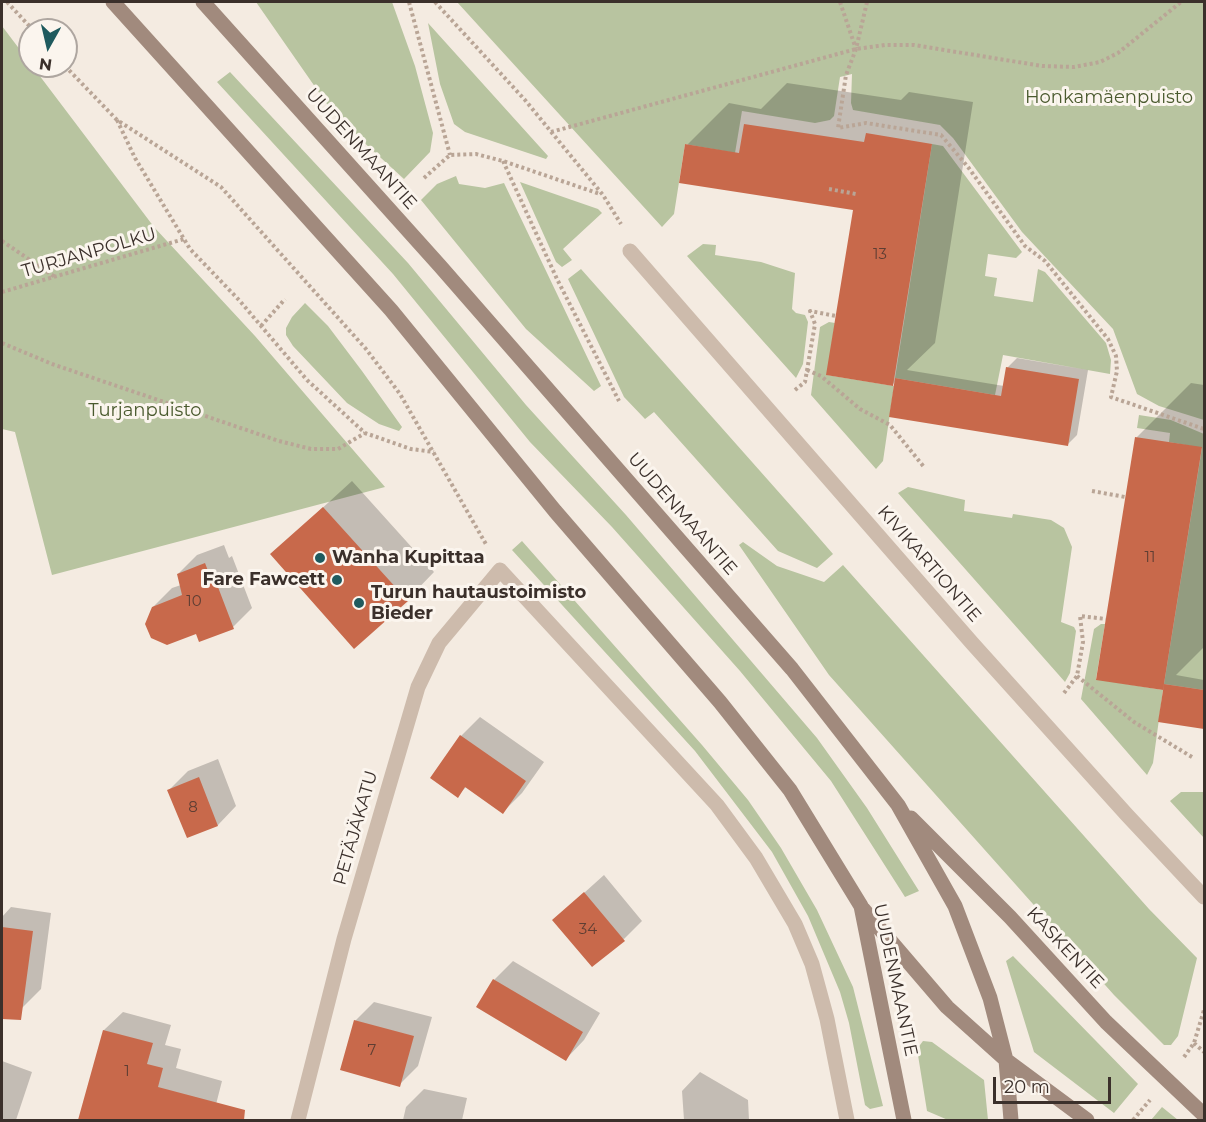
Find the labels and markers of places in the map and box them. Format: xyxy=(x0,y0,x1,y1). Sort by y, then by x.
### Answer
place label: Wanha Kupittaa xyxy=(332,547,485,569)
marker: Wanha Kupittaa xyxy=(313,551,327,565)
place label: Fare Fawcett xyxy=(203,569,325,591)
marker: Fare Fawcett xyxy=(330,573,344,587)
place label: Turun hautaustoimisto Bieder xyxy=(371,582,586,624)
marker: Turun hautaustoimisto Bieder xyxy=(352,596,366,610)

